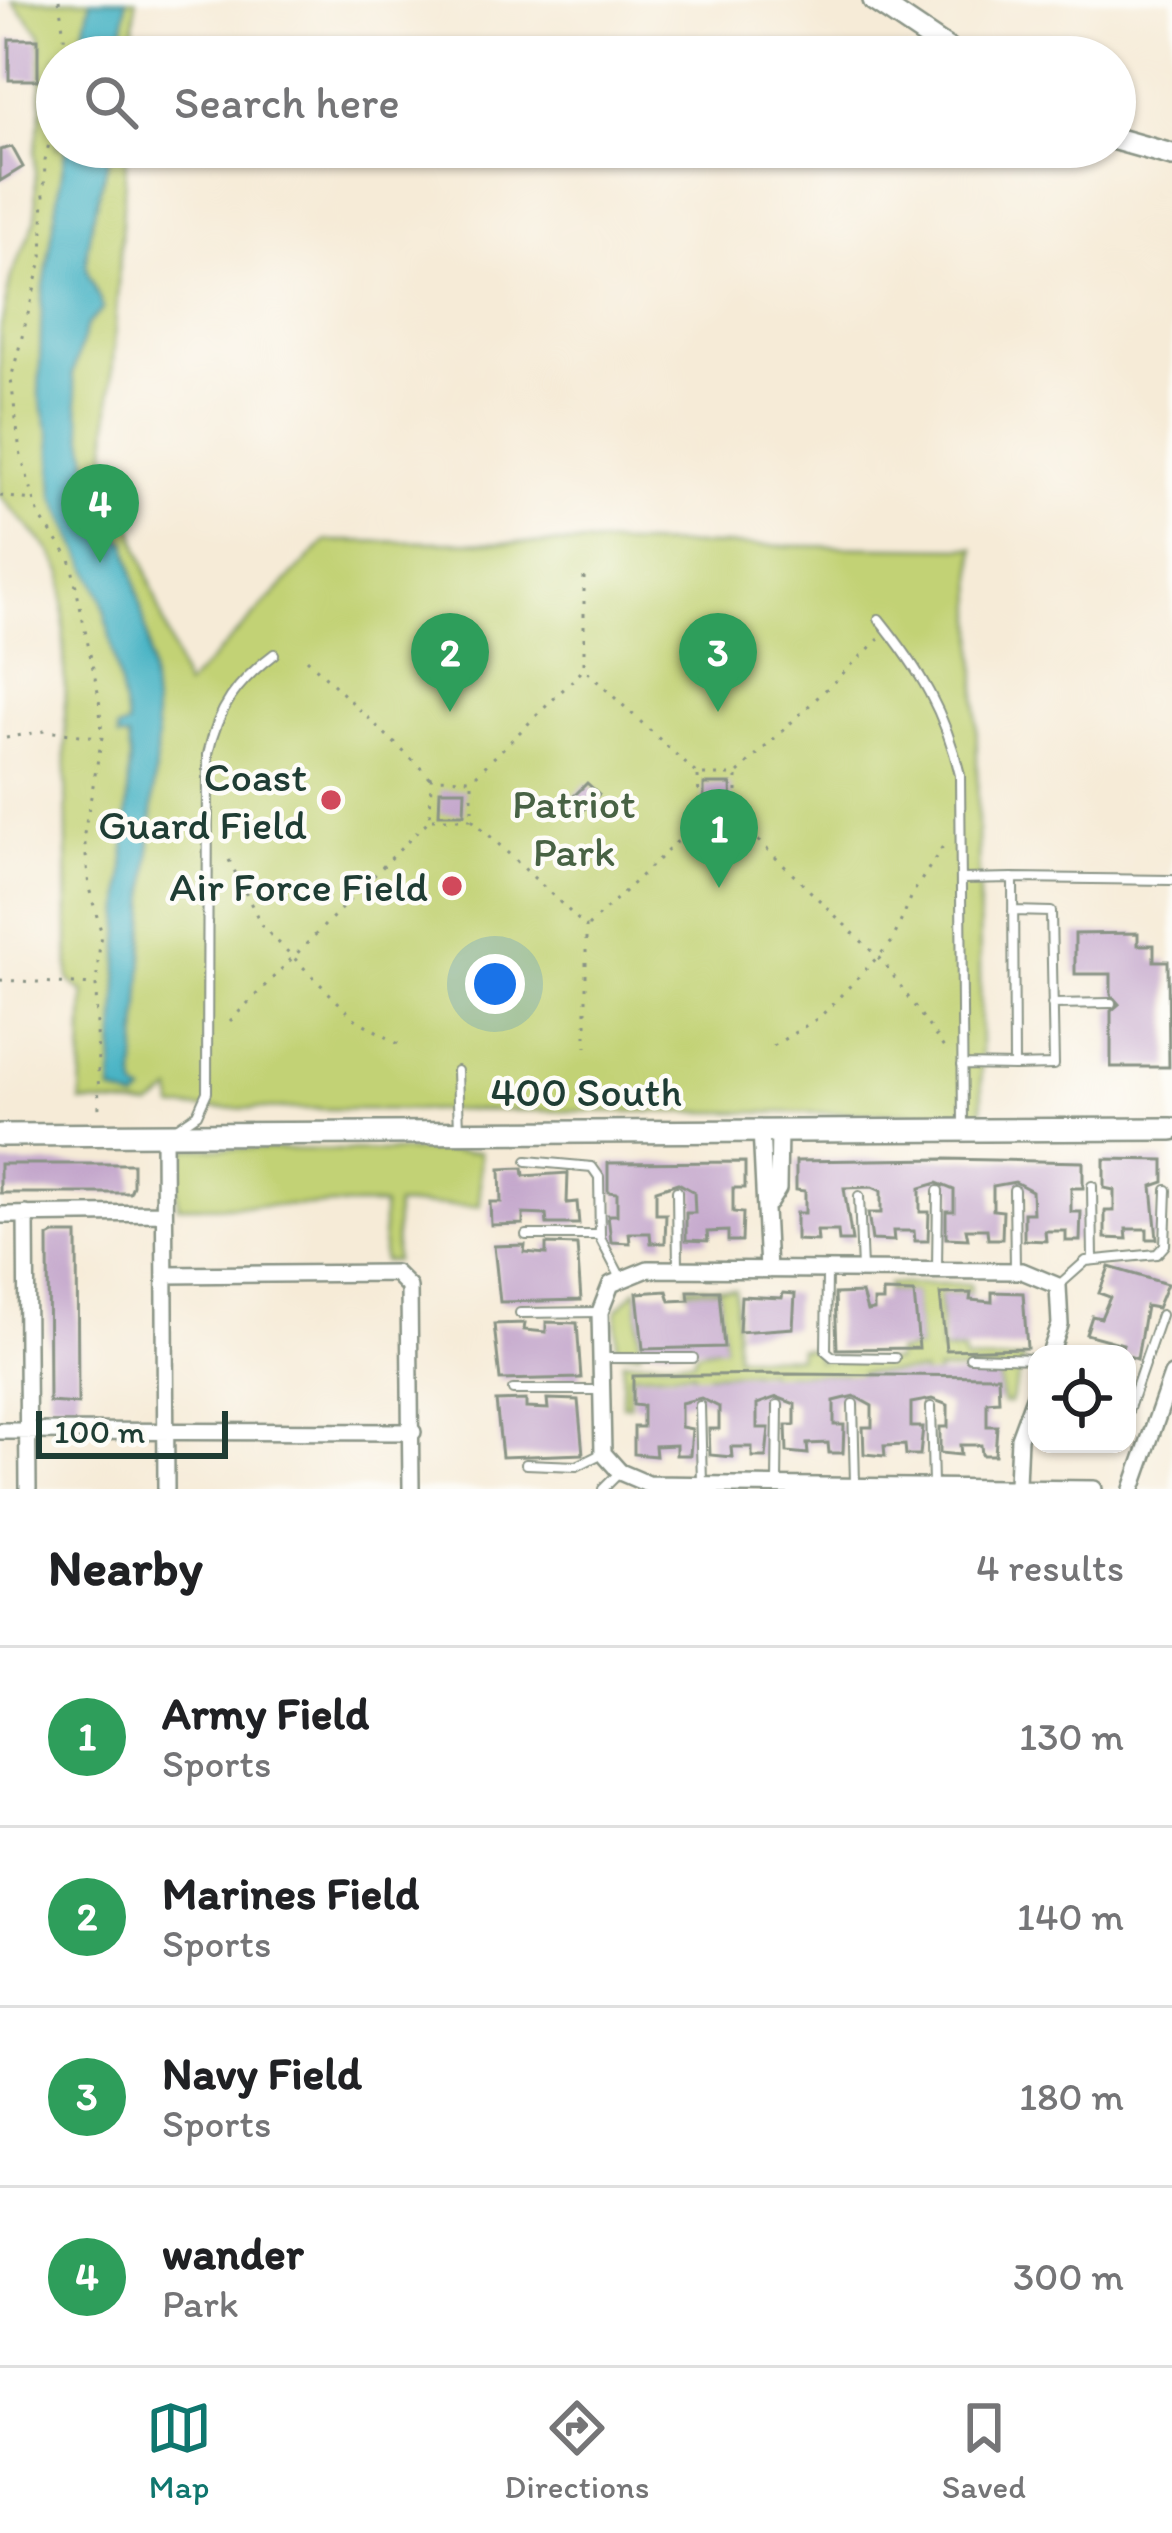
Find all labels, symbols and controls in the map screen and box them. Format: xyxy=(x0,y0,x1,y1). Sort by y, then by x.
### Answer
search box xyxy=(36,36,1136,168)
icon: search xyxy=(78,69,144,135)
text: Search here xyxy=(174,75,400,129)
pin: 4 xyxy=(61,464,139,563)
pin: 2 xyxy=(411,613,489,712)
pin: 3 xyxy=(679,613,757,712)
place label: Coast Guard Field xyxy=(98,751,307,850)
park label: Patriot Park xyxy=(512,778,636,877)
marker: Coast Guard Field xyxy=(318,787,344,813)
pin: 1 xyxy=(680,789,758,888)
place label: Air Force Field xyxy=(169,861,428,912)
marker: Air Force Field xyxy=(439,873,465,899)
your location xyxy=(465,954,525,1014)
street label: 400 South xyxy=(490,1066,682,1117)
map controls xyxy=(1028,1345,1136,1453)
button: locate xyxy=(1028,1345,1136,1453)
scale bar xyxy=(36,1405,228,1458)
text: 100 m xyxy=(54,1412,145,1451)
text: Nearby xyxy=(48,1537,203,1598)
text: 4 results xyxy=(976,1544,1124,1591)
text: Army Field xyxy=(162,1686,369,1740)
text: 1 xyxy=(78,1713,96,1760)
text: 130 m xyxy=(1019,1713,1124,1760)
text: Sports xyxy=(162,1740,271,1787)
text: Marines Field xyxy=(162,1866,419,1920)
text: 2 xyxy=(77,1893,97,1940)
text: 140 m xyxy=(1017,1893,1124,1940)
text: Sports xyxy=(162,1920,271,1967)
text: Navy Field xyxy=(162,2046,362,2100)
text: 3 xyxy=(76,2073,98,2120)
text: 180 m xyxy=(1019,2073,1124,2120)
text: Sports xyxy=(162,2100,271,2147)
text: wander xyxy=(162,2226,304,2280)
text: 4 xyxy=(75,2253,99,2300)
text: 300 m xyxy=(1013,2253,1124,2300)
text: Park xyxy=(162,2280,239,2327)
tab: Map xyxy=(146,2395,212,2506)
tab: Directions xyxy=(504,2395,649,2506)
tab: Saved xyxy=(942,2395,1026,2506)

